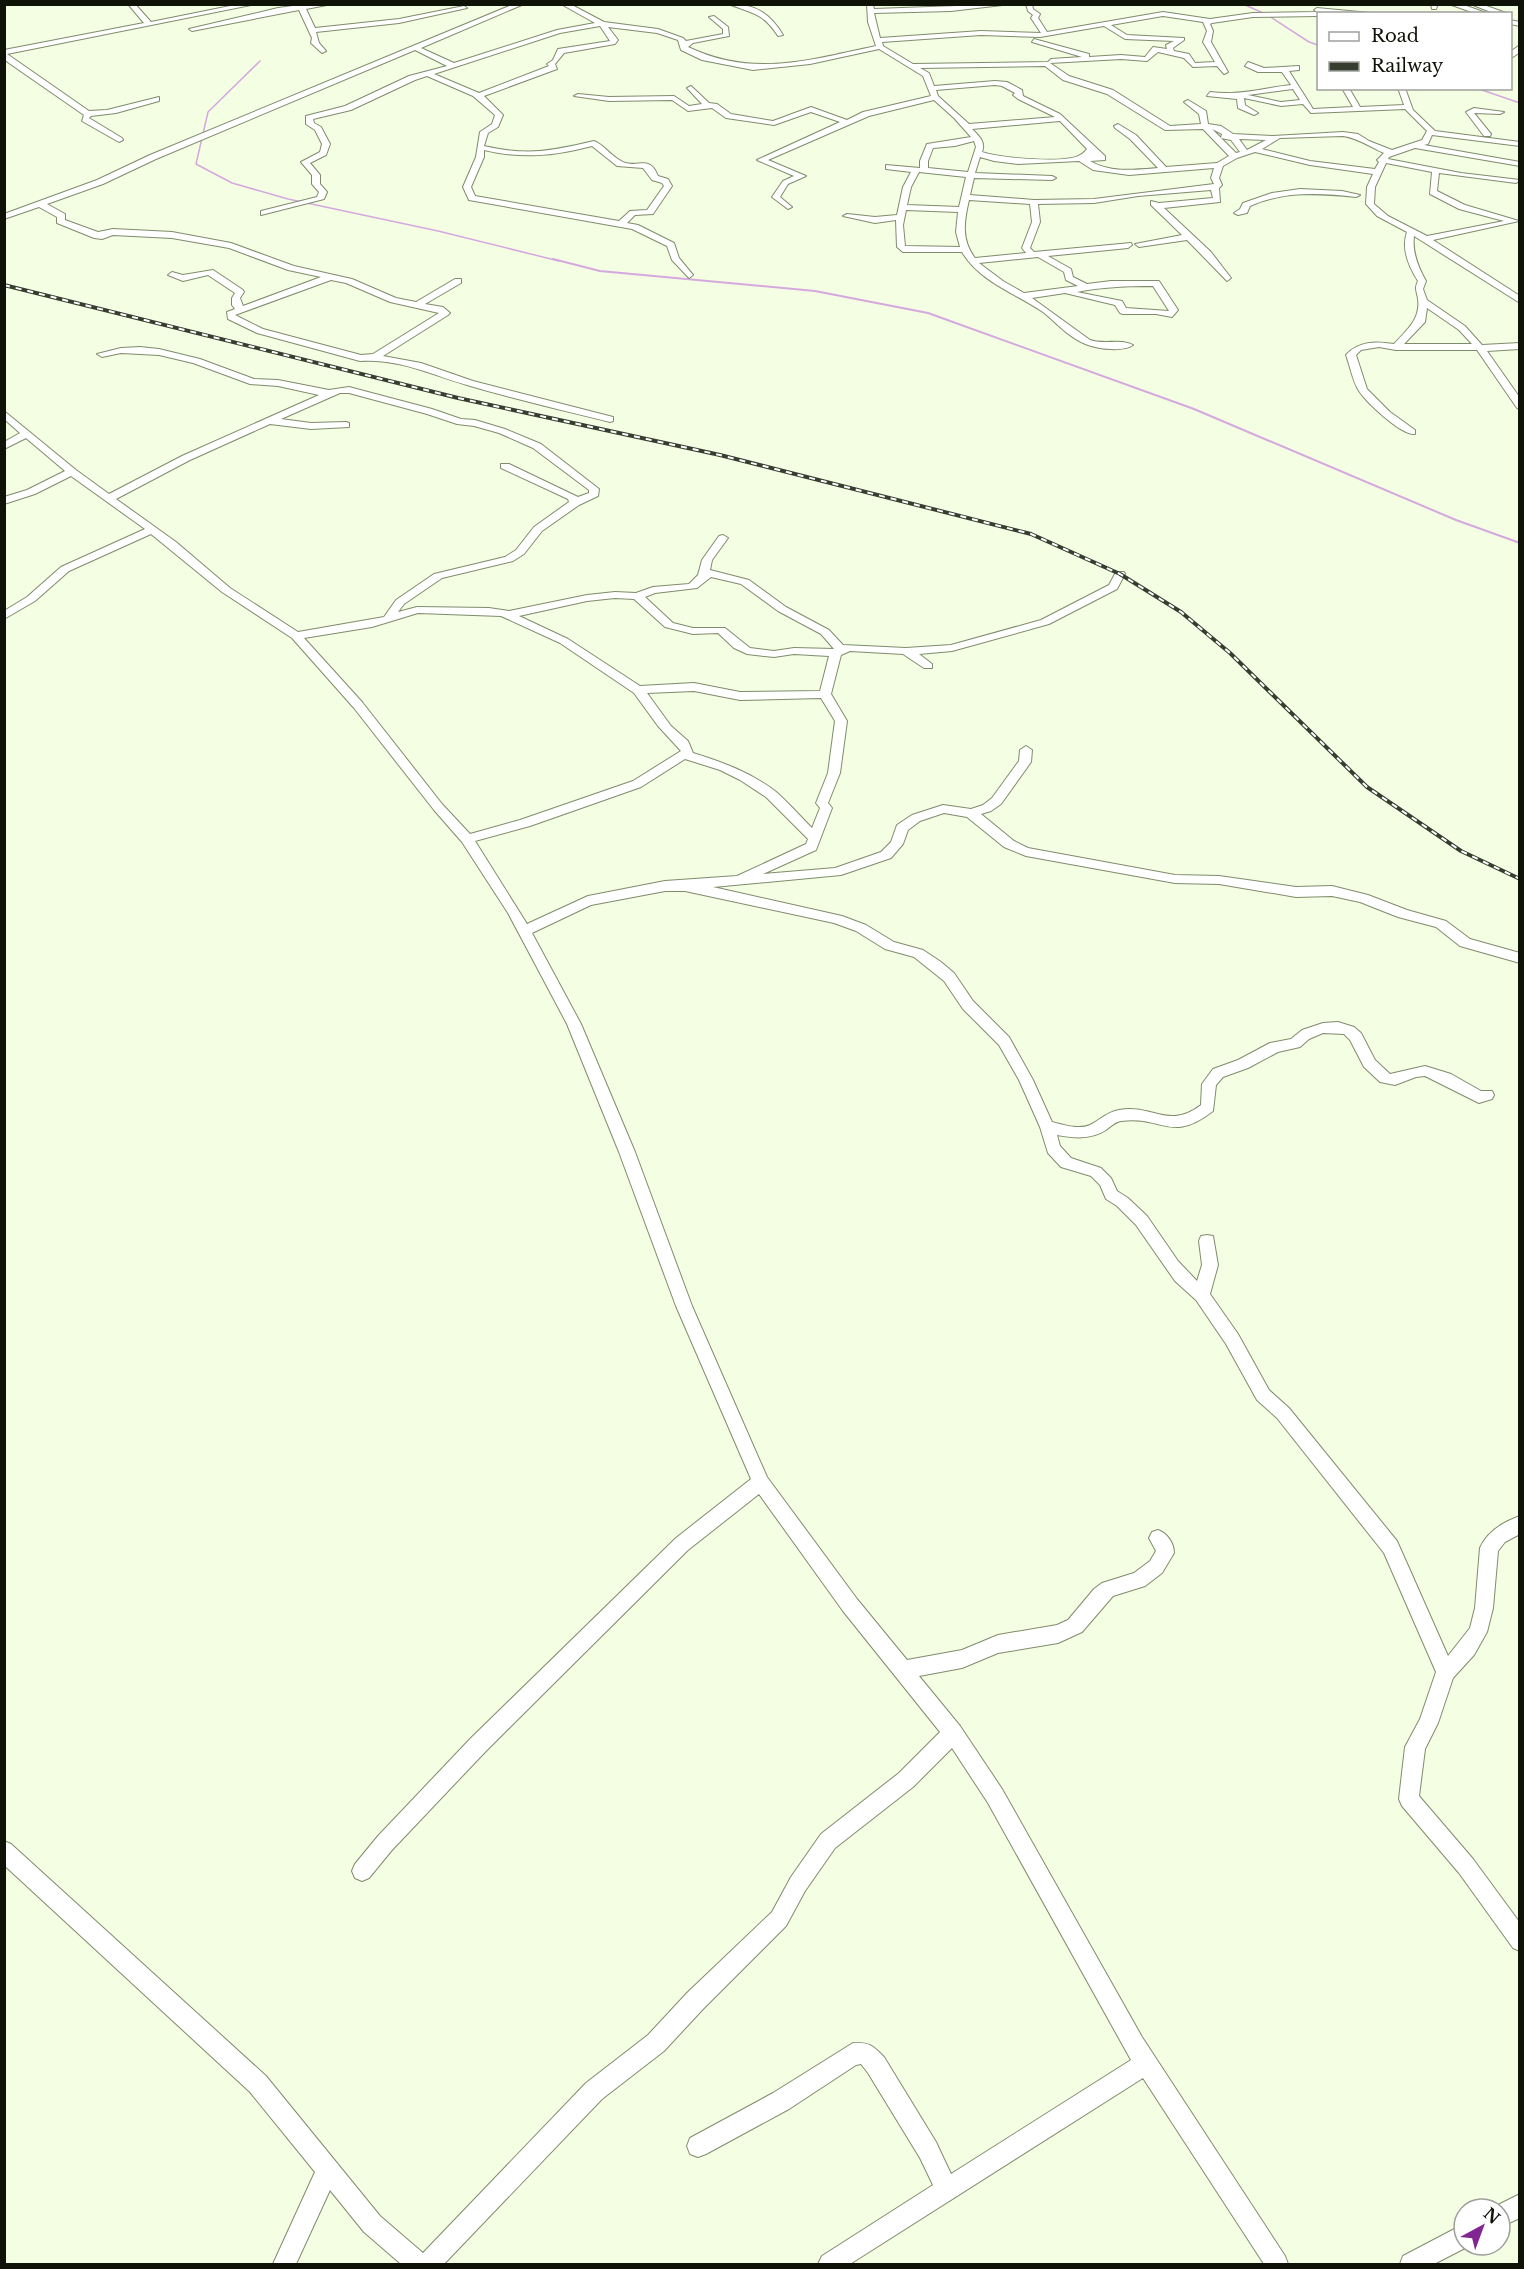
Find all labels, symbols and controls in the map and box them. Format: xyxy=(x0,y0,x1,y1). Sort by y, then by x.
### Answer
legend xyxy=(1317,12,1512,90)
text: Road xyxy=(1371,25,1419,47)
text: Railway xyxy=(1371,55,1444,77)
north arrow xyxy=(1452,2197,1512,2257)
text: N xyxy=(1480,2203,1504,2228)

